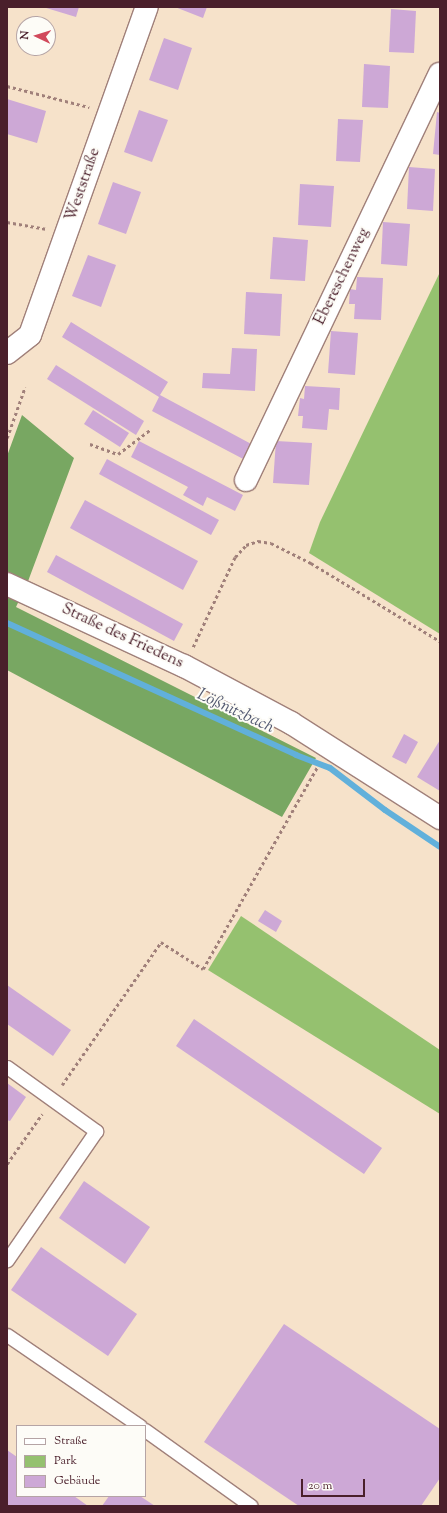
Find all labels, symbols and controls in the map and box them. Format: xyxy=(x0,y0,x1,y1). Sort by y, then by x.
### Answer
north arrow xyxy=(16,16,56,56)
text: N xyxy=(17,30,33,40)
street label: Weststraße xyxy=(62,146,106,224)
street label: Ebereschenweg xyxy=(311,225,375,329)
street label: Straße des Friedens xyxy=(58,600,186,674)
water label: Lößnitzbach xyxy=(193,685,277,739)
legend xyxy=(16,1425,146,1497)
text: Straße xyxy=(54,1432,87,1450)
text: Park xyxy=(54,1452,77,1470)
scale bar xyxy=(303,1471,367,1497)
text: Gebäude xyxy=(54,1472,100,1490)
text: 20 m xyxy=(308,1477,332,1495)

